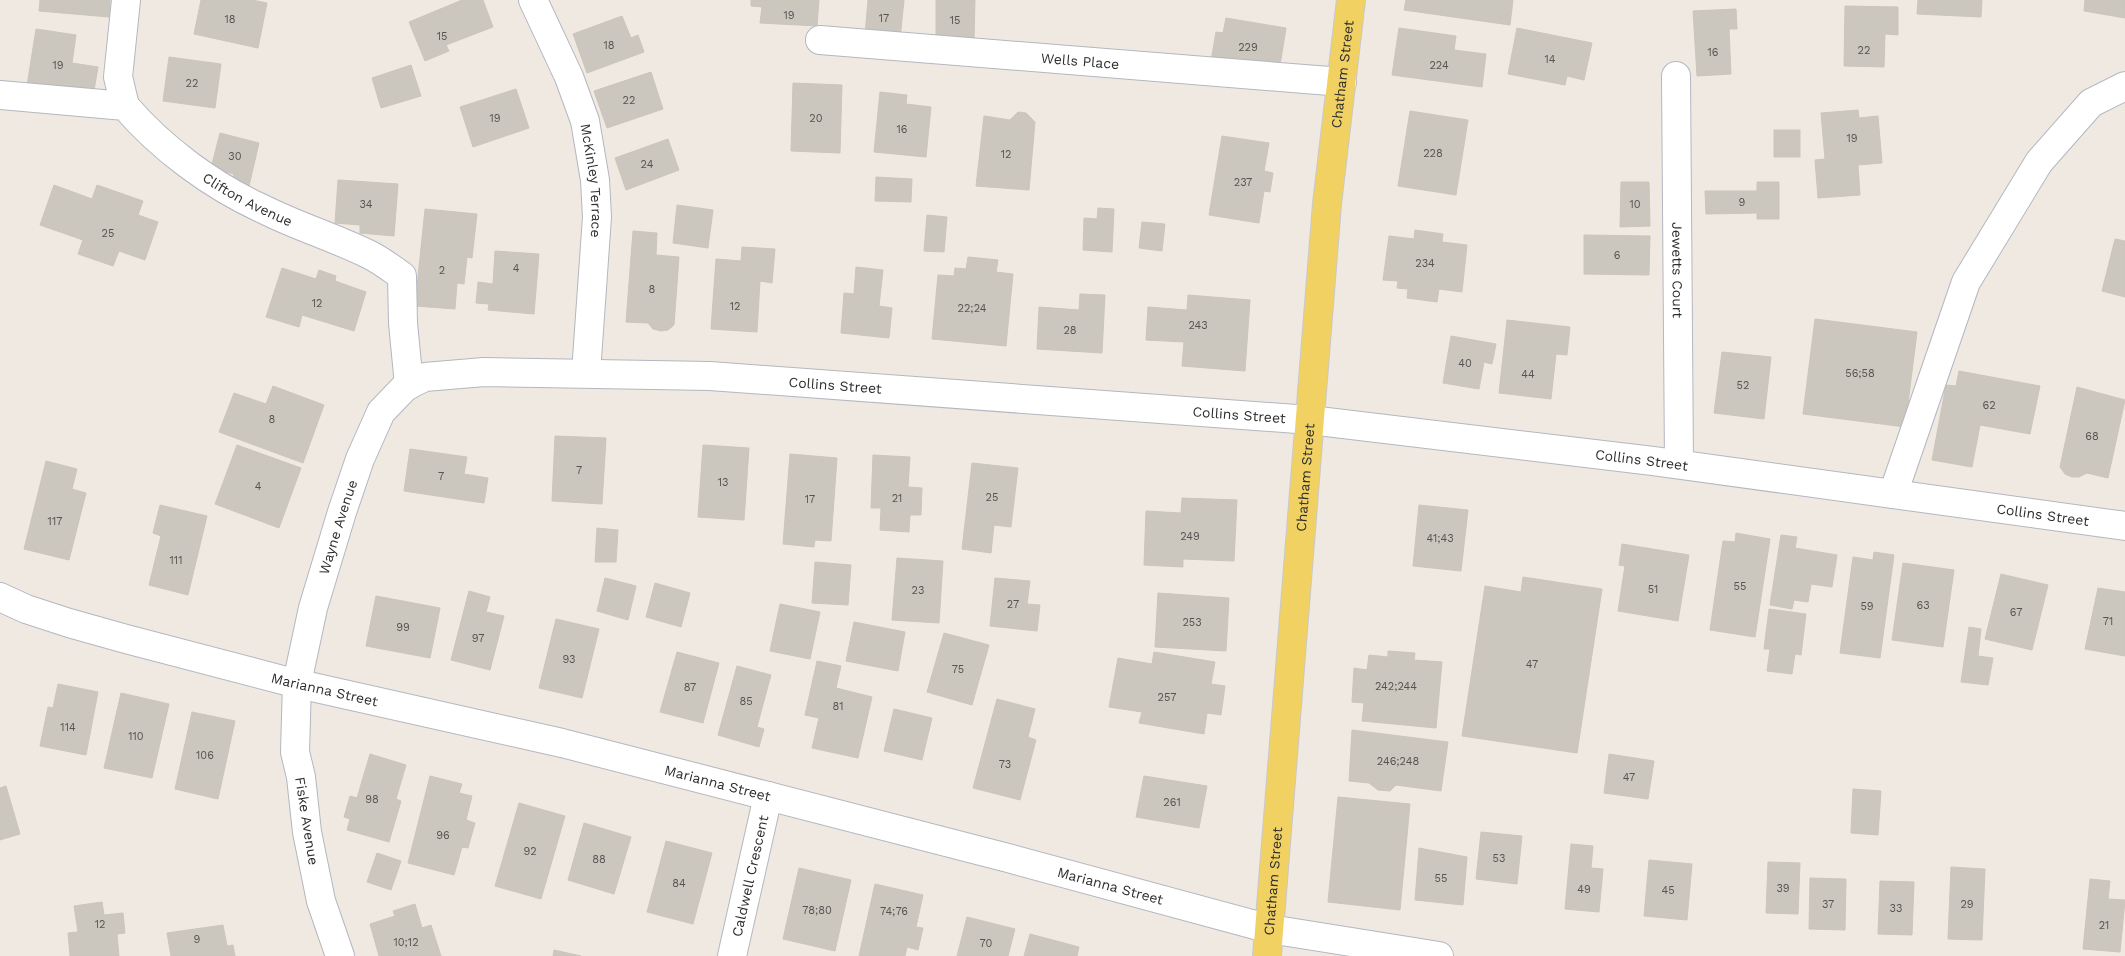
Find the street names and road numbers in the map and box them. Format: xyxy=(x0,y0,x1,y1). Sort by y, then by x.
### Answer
street label: Chatham Street xyxy=(1328,19,1357,129)
street label: Wells Place xyxy=(1040,50,1120,72)
street label: McKinley Terrace xyxy=(578,122,605,238)
street label: Clifton Avenue xyxy=(200,169,295,230)
street label: Jewetts Court xyxy=(1669,222,1686,318)
street label: Collins Street xyxy=(788,374,883,397)
street label: Collins Street xyxy=(1192,403,1286,426)
street label: Chatham Street xyxy=(1293,423,1317,532)
street label: Collins Street xyxy=(1594,446,1689,474)
street label: Wayne Avenue xyxy=(316,478,360,576)
street label: Collins Street xyxy=(1996,500,2090,529)
street label: Marianna Street xyxy=(269,669,380,710)
street label: Marianna Street xyxy=(663,762,773,805)
street label: Fiske Avenue xyxy=(292,776,322,866)
street label: Caldwell Crescent xyxy=(729,814,771,938)
street label: Chatham Street xyxy=(1261,826,1285,936)
street label: Marianna Street xyxy=(1056,864,1165,908)

